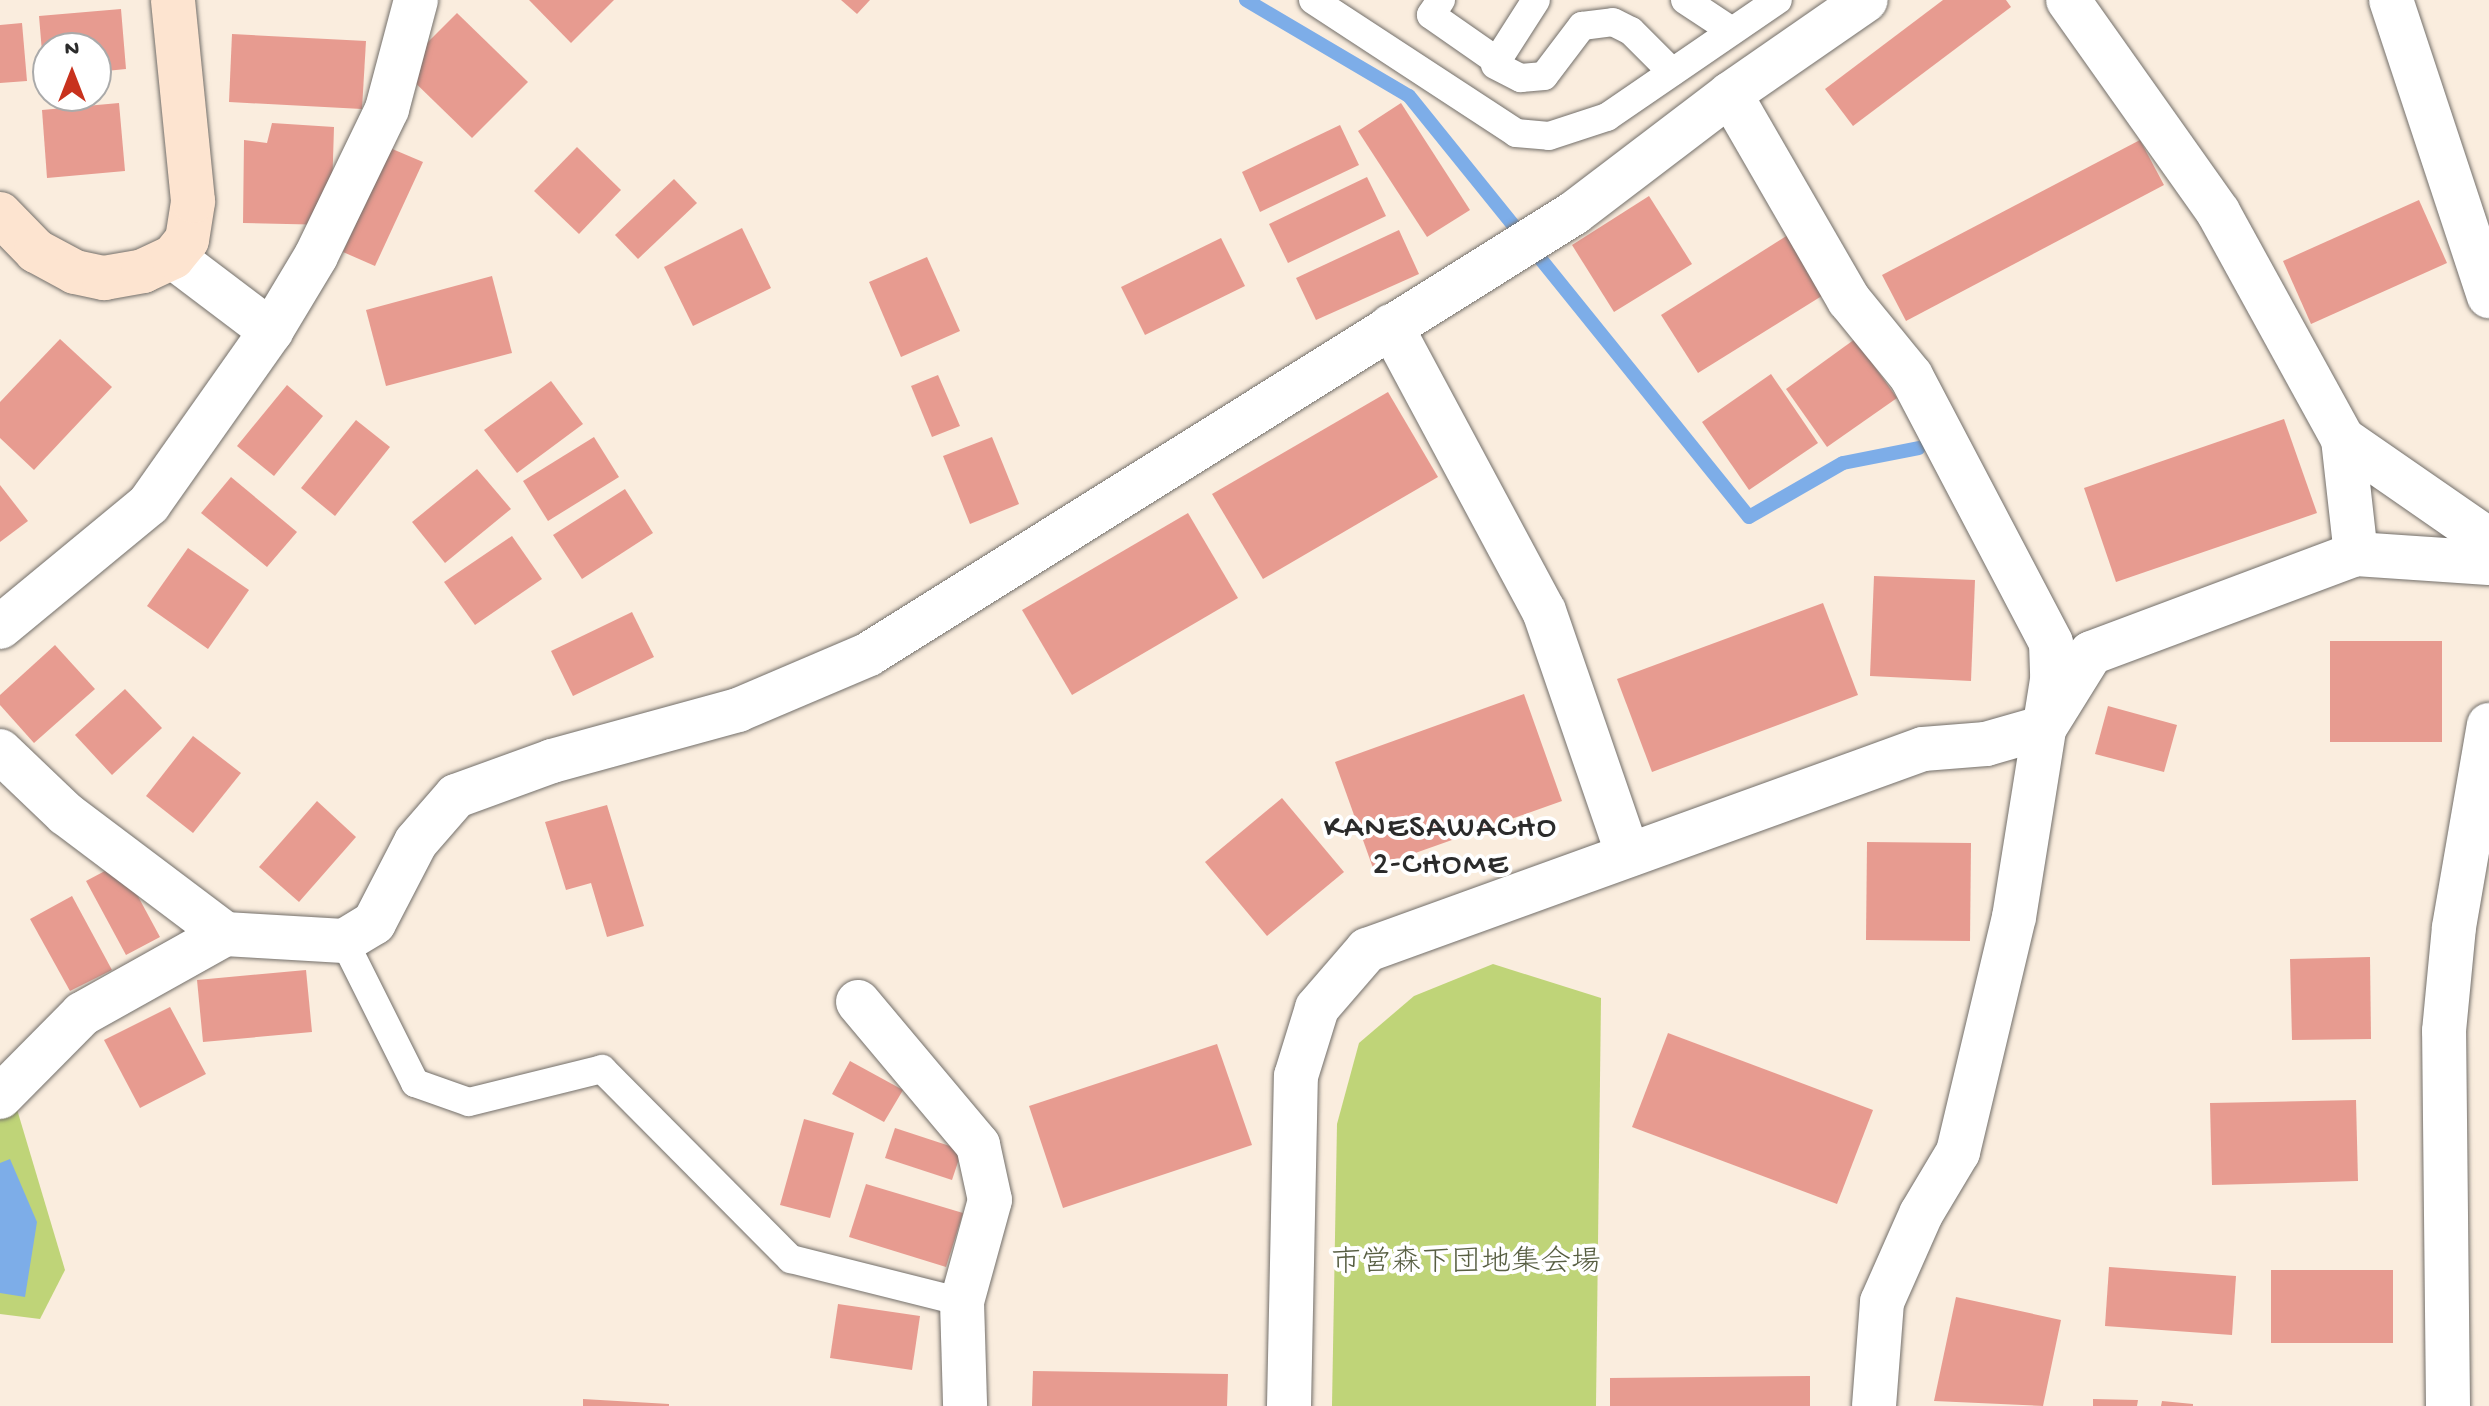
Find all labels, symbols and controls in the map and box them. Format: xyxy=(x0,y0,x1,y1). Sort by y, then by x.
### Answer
north arrow xyxy=(32,32,112,112)
text: N xyxy=(65,37,79,63)
district label: KANESAWACHO 2-CHOME xyxy=(1324,811,1558,886)
park label: 市営森下団地集会場 xyxy=(1331,1247,1601,1283)

